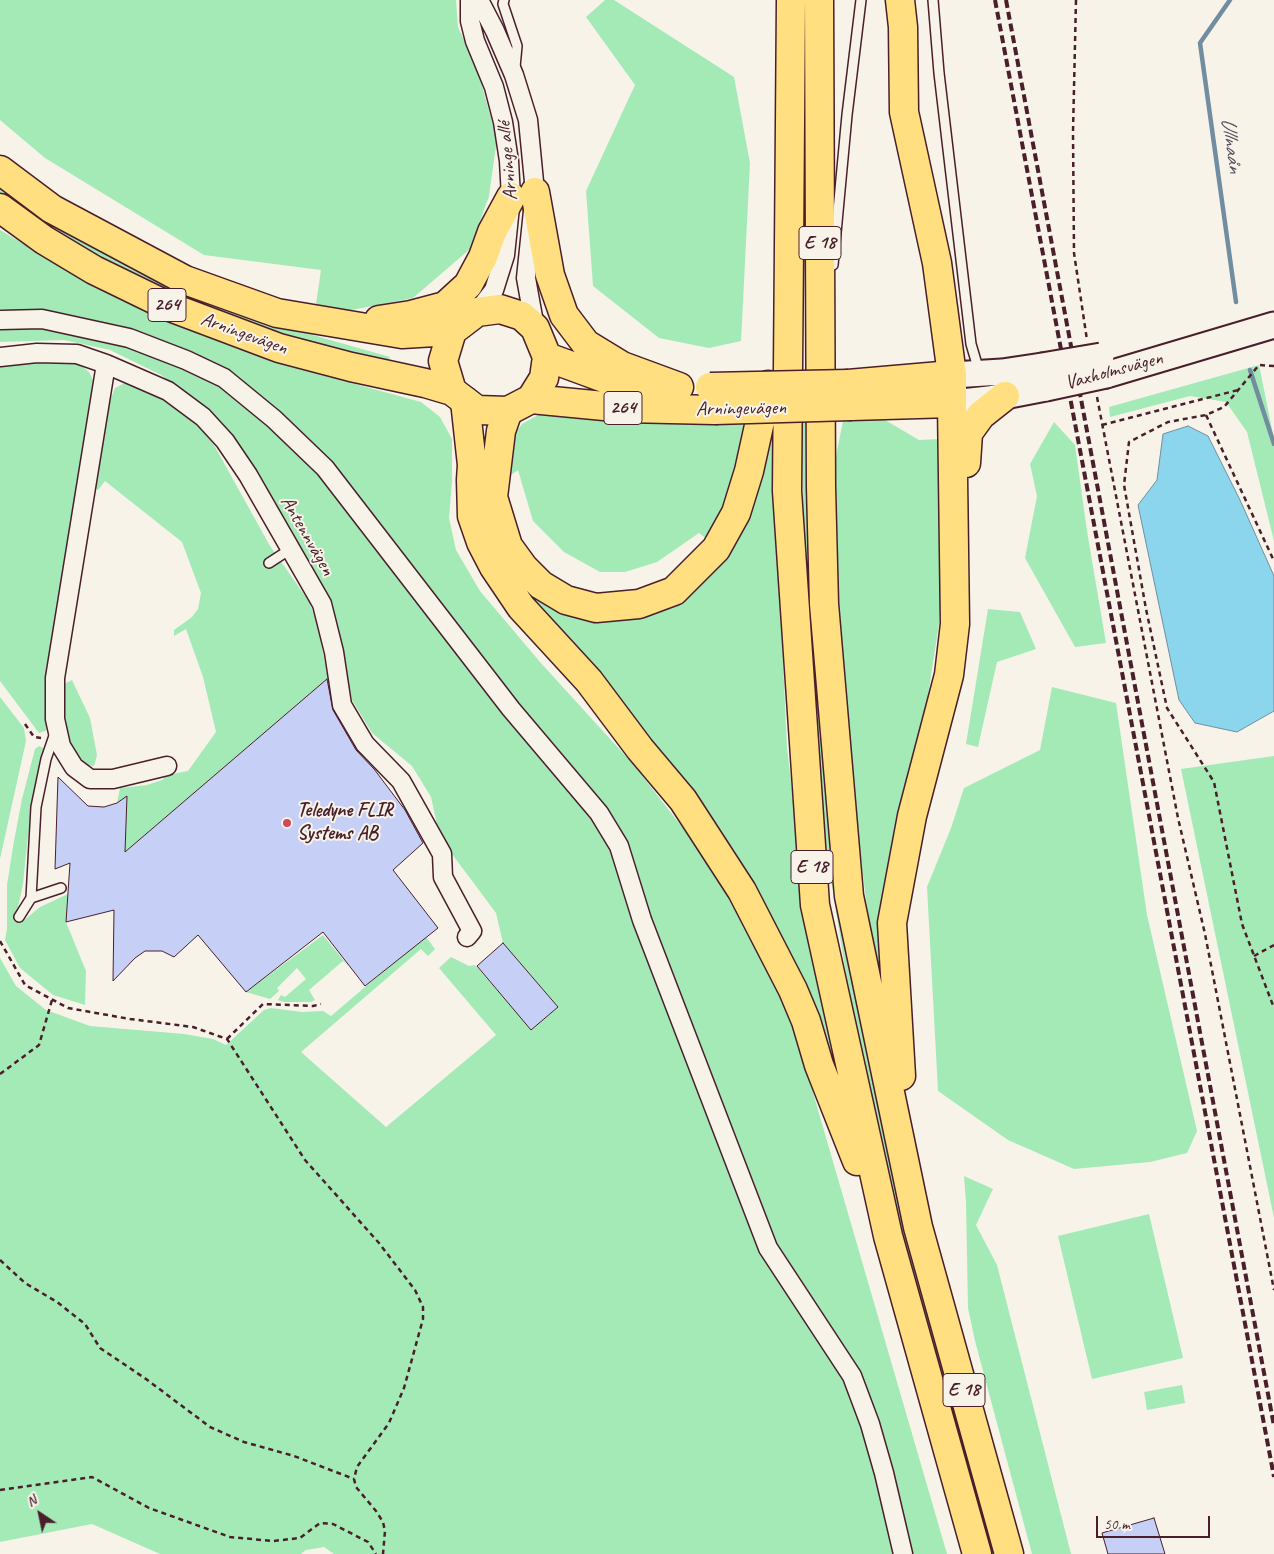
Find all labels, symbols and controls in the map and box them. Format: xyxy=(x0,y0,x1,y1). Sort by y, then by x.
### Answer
water label: Ullnaån xyxy=(1215,116,1247,174)
street label: Arninge allé xyxy=(493,120,523,202)
road number: E 18 xyxy=(799,227,841,260)
road number: 264 xyxy=(148,288,186,322)
street label: Arningevägen xyxy=(197,307,291,361)
street label: Vaxholmsvägen xyxy=(1063,346,1165,396)
road number: 264 xyxy=(604,392,642,424)
street label: Arningevägen xyxy=(696,396,786,422)
street label: Antennvägen xyxy=(275,492,339,580)
place label: Teledyne FLIR Systems AB xyxy=(297,799,393,846)
marker: Teledyne FLIR Systems AB xyxy=(281,817,293,829)
road number: E 18 xyxy=(791,850,833,884)
road number: E 18 xyxy=(943,1374,985,1406)
north arrow xyxy=(15,1489,65,1539)
text: N xyxy=(23,1492,40,1511)
scale bar xyxy=(1099,1506,1213,1538)
text: 50 m xyxy=(1104,1515,1130,1534)

